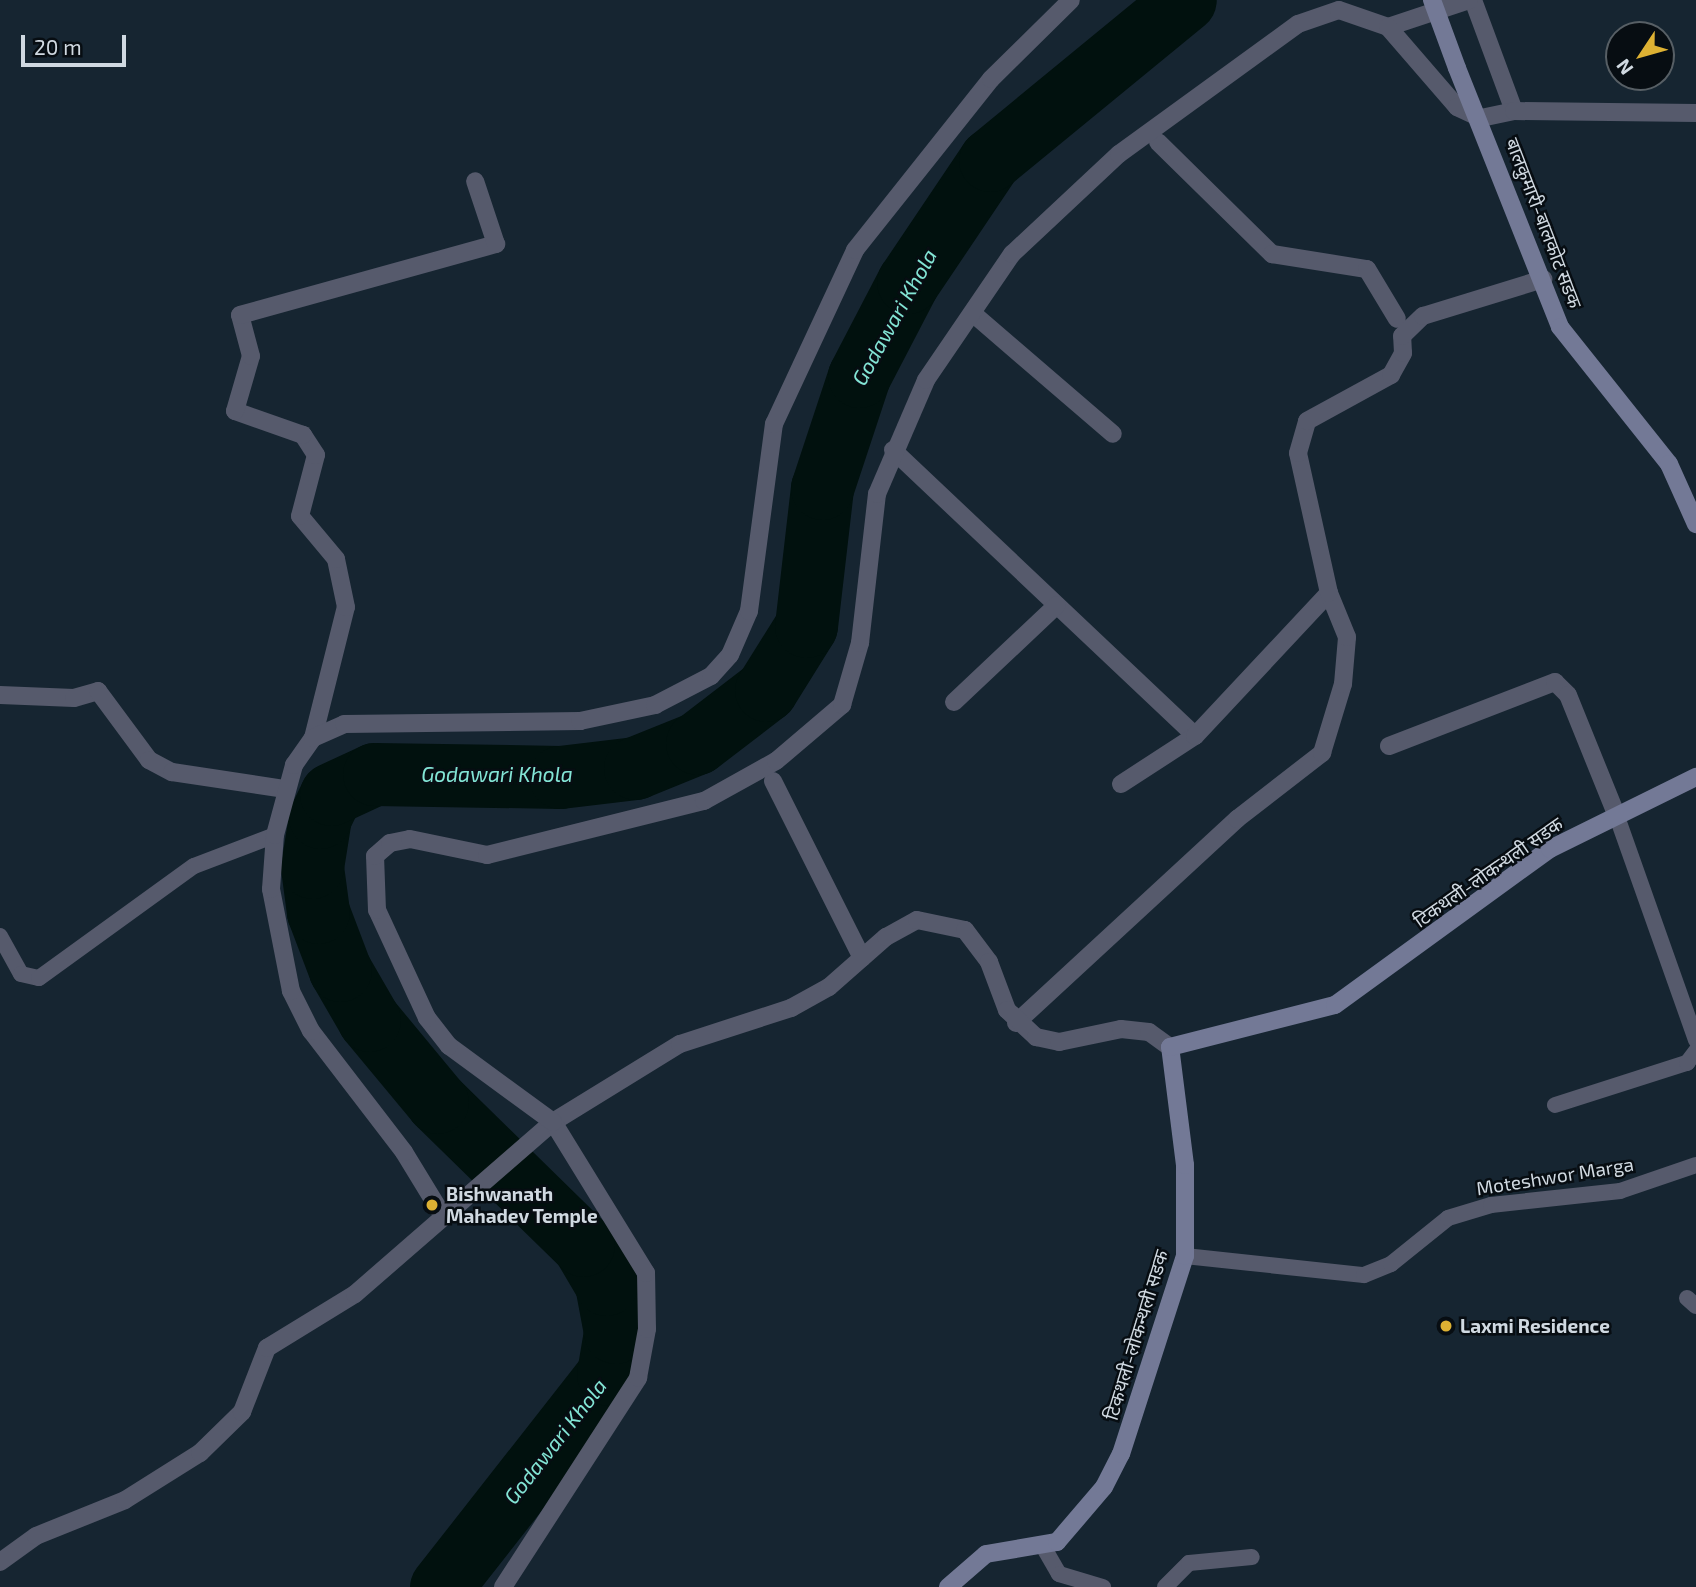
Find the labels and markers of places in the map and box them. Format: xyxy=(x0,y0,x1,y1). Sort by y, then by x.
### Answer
place label: Bishwanath Mahadev Temple xyxy=(446,1183,599,1227)
marker: Bishwanath Mahadev Temple xyxy=(424,1197,440,1213)
place label: Laxmi Residence xyxy=(1460,1315,1610,1337)
marker: Laxmi Residence xyxy=(1438,1318,1454,1334)

